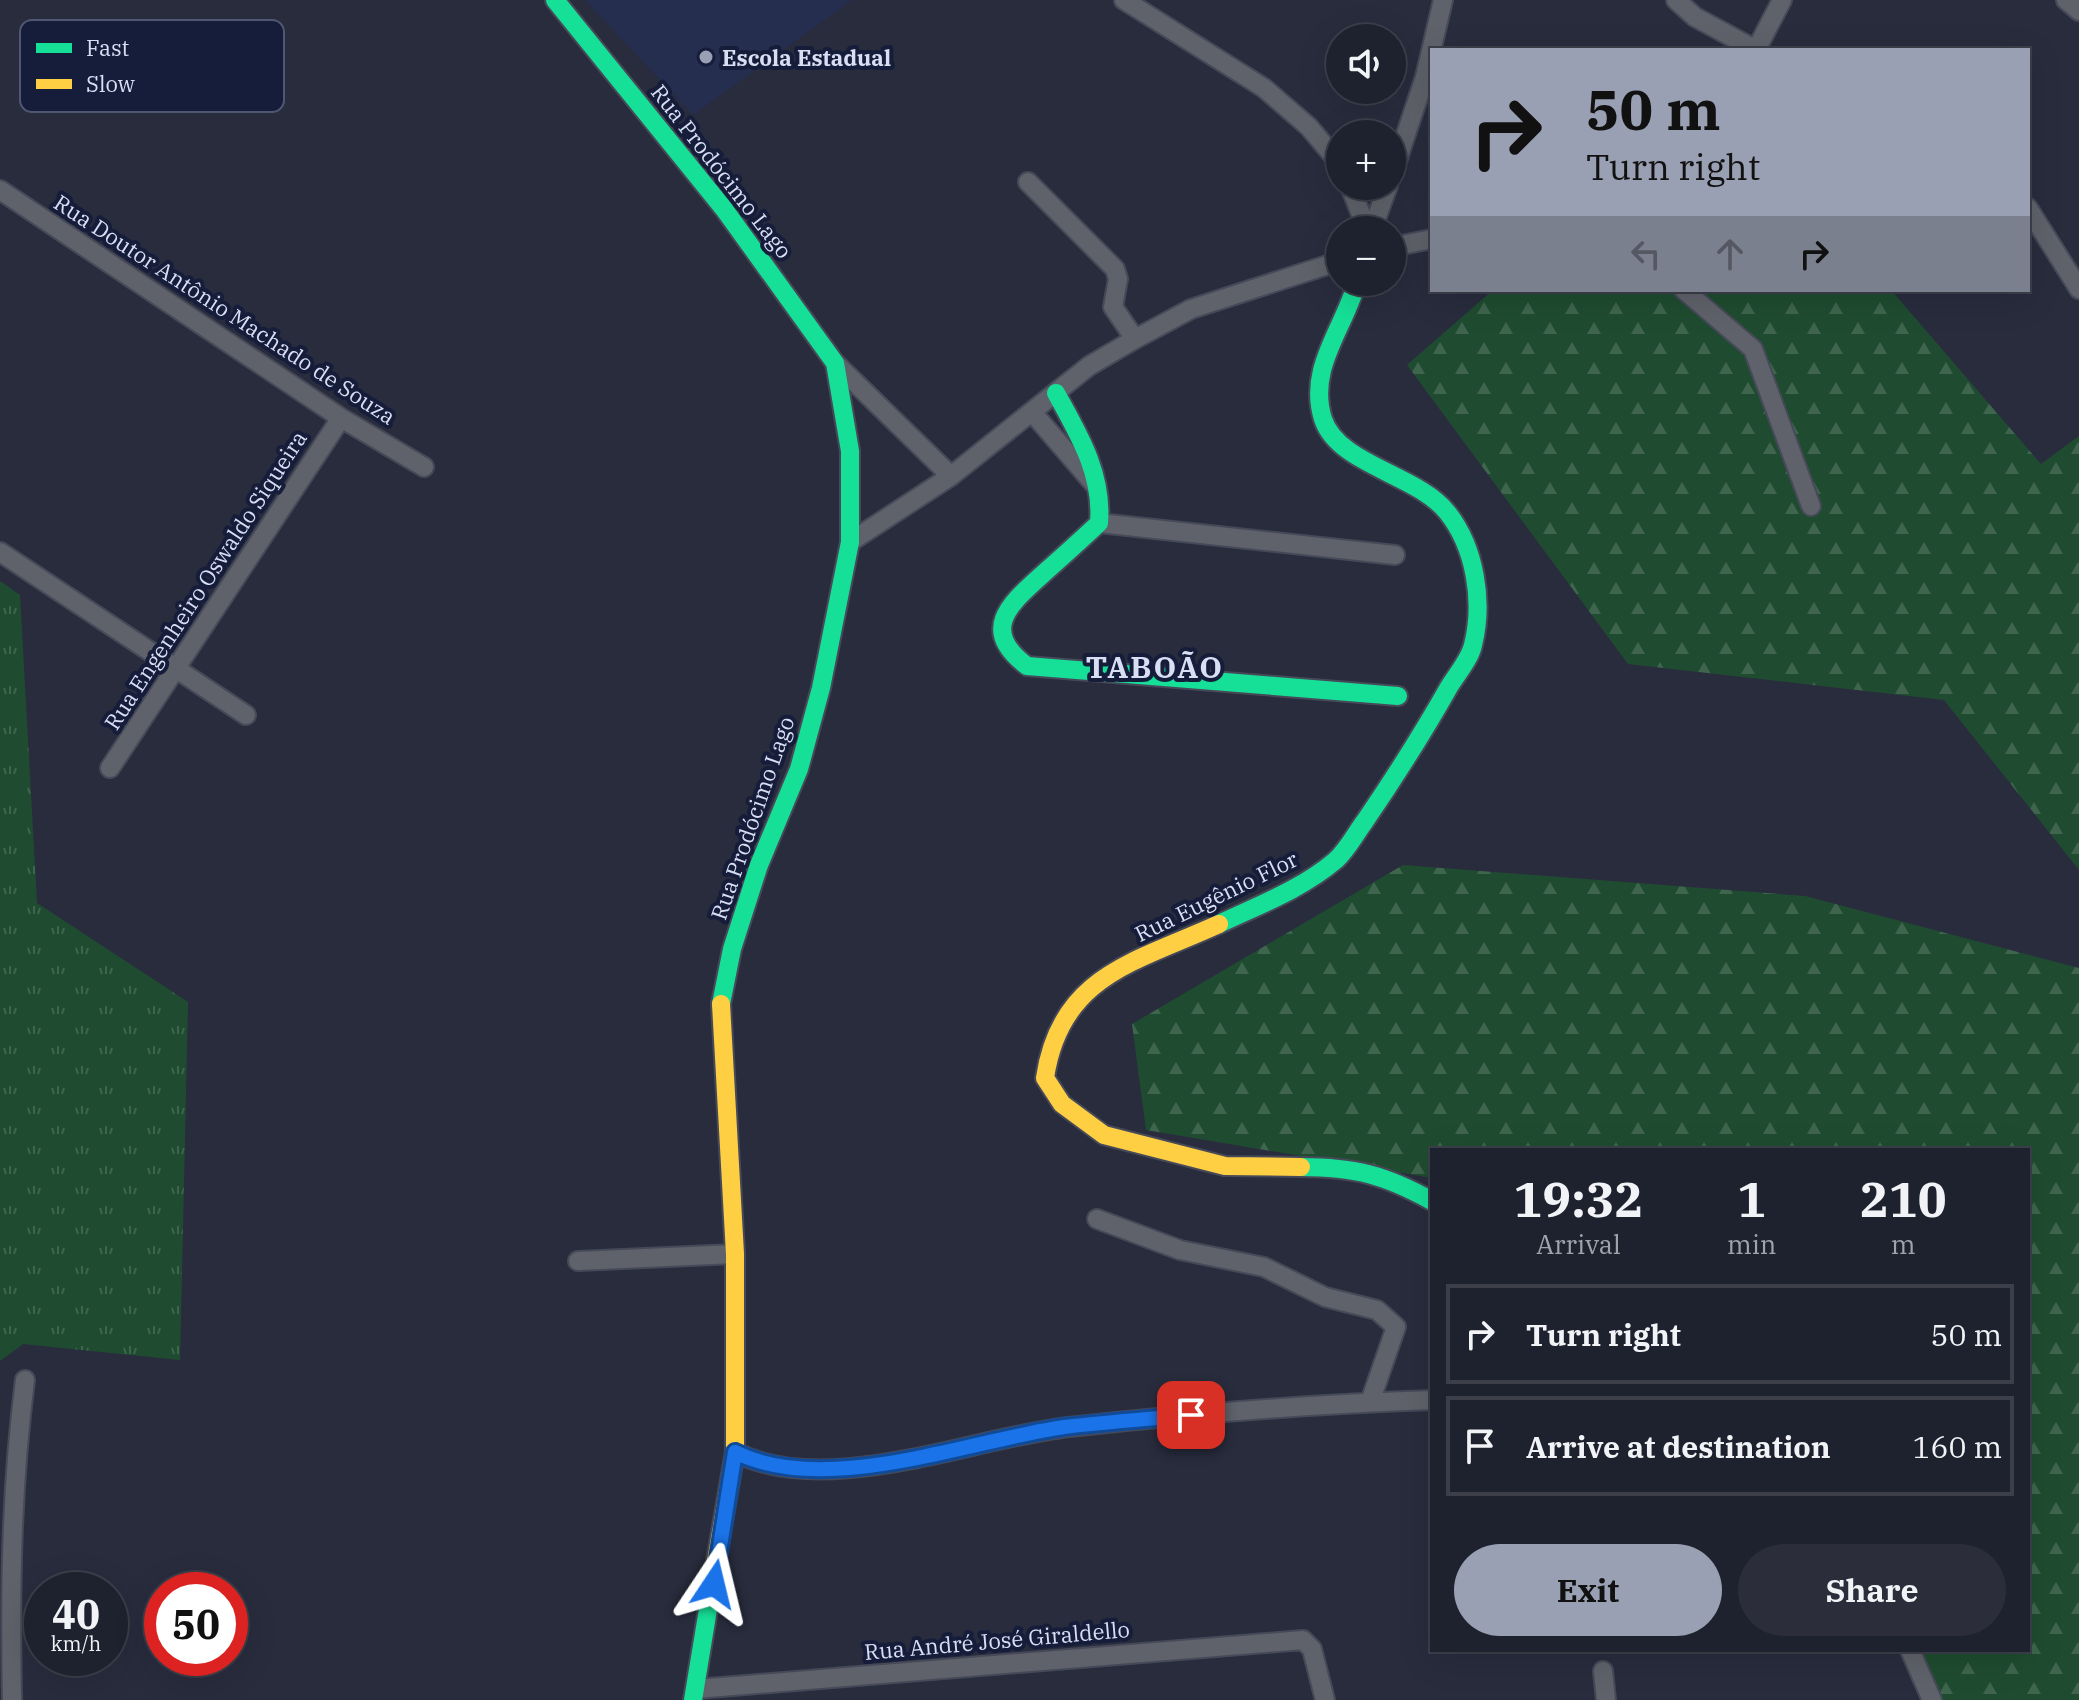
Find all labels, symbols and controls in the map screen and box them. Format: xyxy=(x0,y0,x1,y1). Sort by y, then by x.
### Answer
legend xyxy=(20,20,284,112)
map controls xyxy=(1326,24,1406,296)
button: sound xyxy=(1326,24,1406,104)
text: Fast xyxy=(86,33,129,62)
place label: Escola Estadual xyxy=(722,43,891,72)
marker: Escola Estadual xyxy=(697,48,715,66)
text: Slow xyxy=(86,69,135,98)
text: 50 m xyxy=(1586,73,1721,145)
street label: Rua Prodócimo Lago xyxy=(645,78,799,264)
icon: right xyxy=(1454,80,1558,184)
button: + xyxy=(1326,120,1406,200)
text: Turn right xyxy=(1586,143,1760,190)
street label: Rua Doutor Antônio Machado de Souza xyxy=(49,188,401,430)
button: − xyxy=(1326,216,1406,296)
icon: left xyxy=(1624,232,1668,276)
icon: ahead xyxy=(1708,232,1752,276)
icon: right xyxy=(1792,232,1836,276)
street label: Rua Engenheiro Oswaldo Siqueira xyxy=(97,425,313,735)
district label: TABOÃO xyxy=(1086,647,1224,686)
street label: Rua Prodócimo Lago xyxy=(704,712,800,924)
street label: Rua Eugênio Flor xyxy=(1130,844,1302,948)
text: 19:32 xyxy=(1514,1168,1643,1230)
text: 1 xyxy=(1737,1168,1766,1230)
text: 210 xyxy=(1860,1168,1946,1230)
text: Arrival xyxy=(1536,1227,1621,1261)
text: min xyxy=(1727,1227,1776,1261)
text: m xyxy=(1891,1227,1916,1261)
icon: right xyxy=(1458,1312,1502,1356)
text: Turn right xyxy=(1526,1315,1681,1354)
text: 50 m xyxy=(1930,1315,2002,1354)
pin xyxy=(1157,1381,1225,1449)
icon: arrive xyxy=(1169,1393,1213,1437)
icon: arrive xyxy=(1458,1424,1502,1468)
text: Arrive at destination xyxy=(1526,1427,1831,1466)
text: 160 m xyxy=(1912,1427,2002,1466)
position arrow xyxy=(672,1542,756,1626)
button: Exit xyxy=(1454,1544,1722,1636)
button: Share xyxy=(1738,1544,2006,1636)
speed limit sign: 50 xyxy=(144,1572,248,1676)
text: 40 xyxy=(52,1588,100,1640)
street label: Rua André José Giraldello xyxy=(863,1614,1131,1666)
text: km/h xyxy=(51,1630,101,1657)

